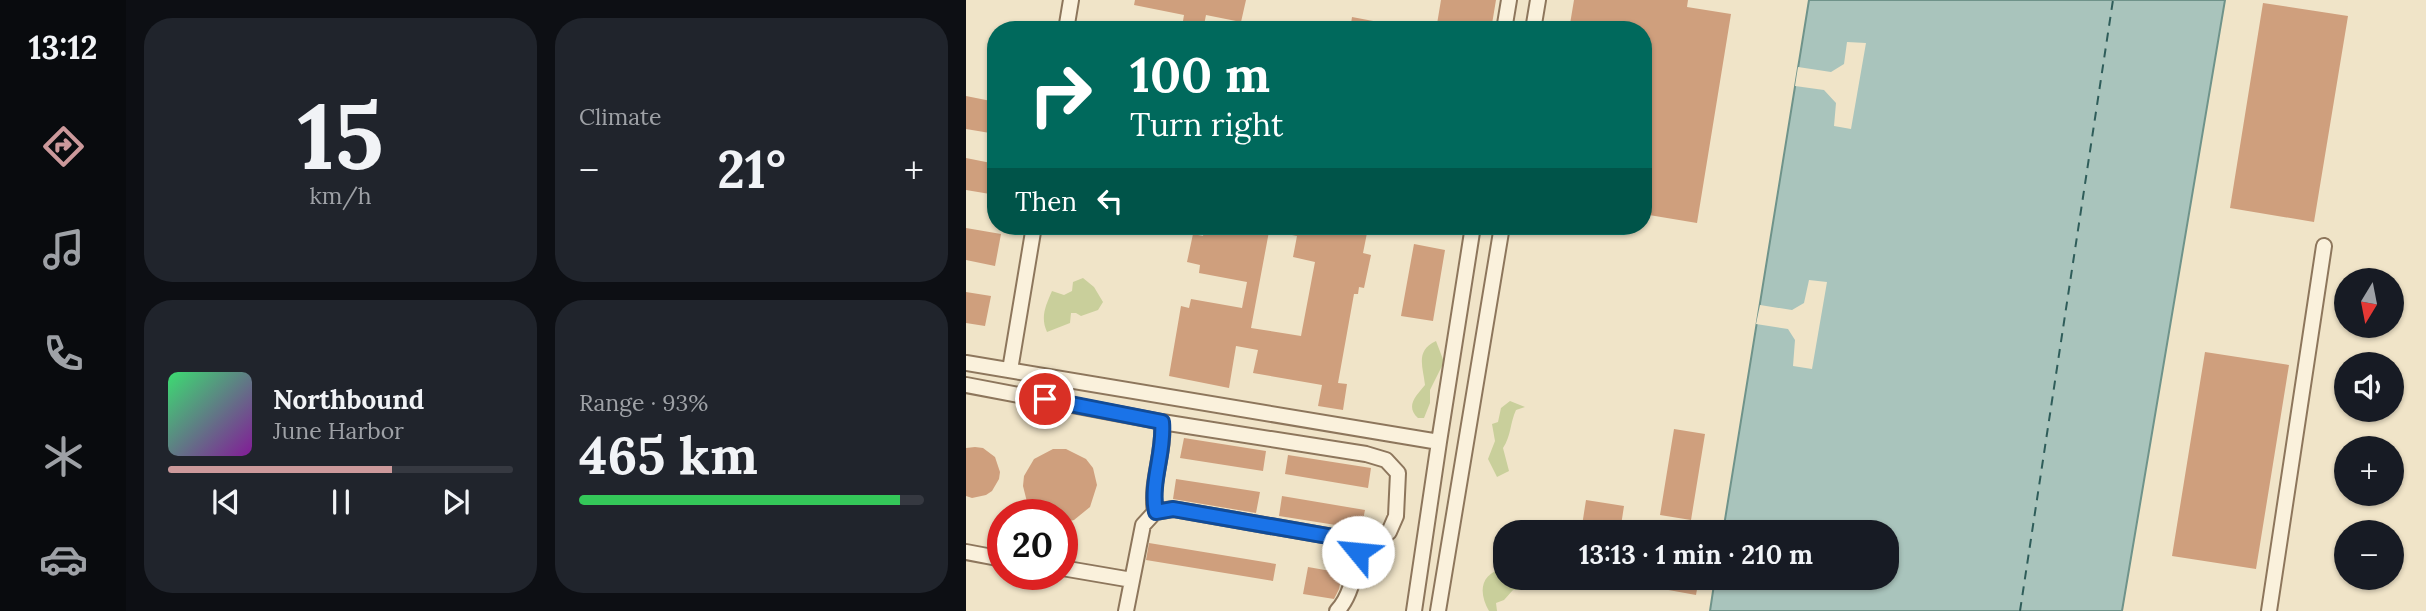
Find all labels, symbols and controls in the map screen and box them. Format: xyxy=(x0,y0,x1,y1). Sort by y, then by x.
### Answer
text: 13:12 xyxy=(29,27,97,68)
text: 100 m xyxy=(1130,43,1270,105)
icon: right xyxy=(1015,49,1106,140)
text: 15 xyxy=(297,77,384,194)
text: Climate xyxy=(579,102,661,131)
text: Turn right xyxy=(1130,104,1283,145)
icon: directions xyxy=(39,122,88,171)
text: 21° xyxy=(717,136,786,202)
text: − xyxy=(579,146,599,194)
text: + xyxy=(904,146,924,194)
text: km/h xyxy=(309,181,372,210)
icon: left xyxy=(1091,182,1129,220)
text: Then xyxy=(1015,185,1077,218)
icon: music xyxy=(39,225,88,274)
north arrow xyxy=(2334,268,2404,338)
map controls xyxy=(2334,268,2404,590)
icon: phone xyxy=(39,329,88,378)
button: sound xyxy=(2334,352,2404,422)
pin xyxy=(1015,369,1075,429)
icon: arrive xyxy=(1026,380,1064,418)
text: Northbound xyxy=(273,383,424,416)
text: Range · 93% xyxy=(579,388,708,417)
text: June Harbor xyxy=(273,416,404,445)
text: 465 km xyxy=(579,422,758,488)
icon: climate xyxy=(39,432,88,481)
button: + xyxy=(2334,436,2404,506)
icon: previous xyxy=(207,483,245,521)
icon: pause xyxy=(322,483,360,521)
icon: next xyxy=(437,483,475,521)
speed limit sign: 20 xyxy=(987,499,1078,590)
position arrow xyxy=(1321,515,1395,589)
button: − xyxy=(2334,520,2404,590)
icon: car xyxy=(39,535,88,584)
text: 13:13 · 1 min · 210 m xyxy=(1579,538,1813,571)

